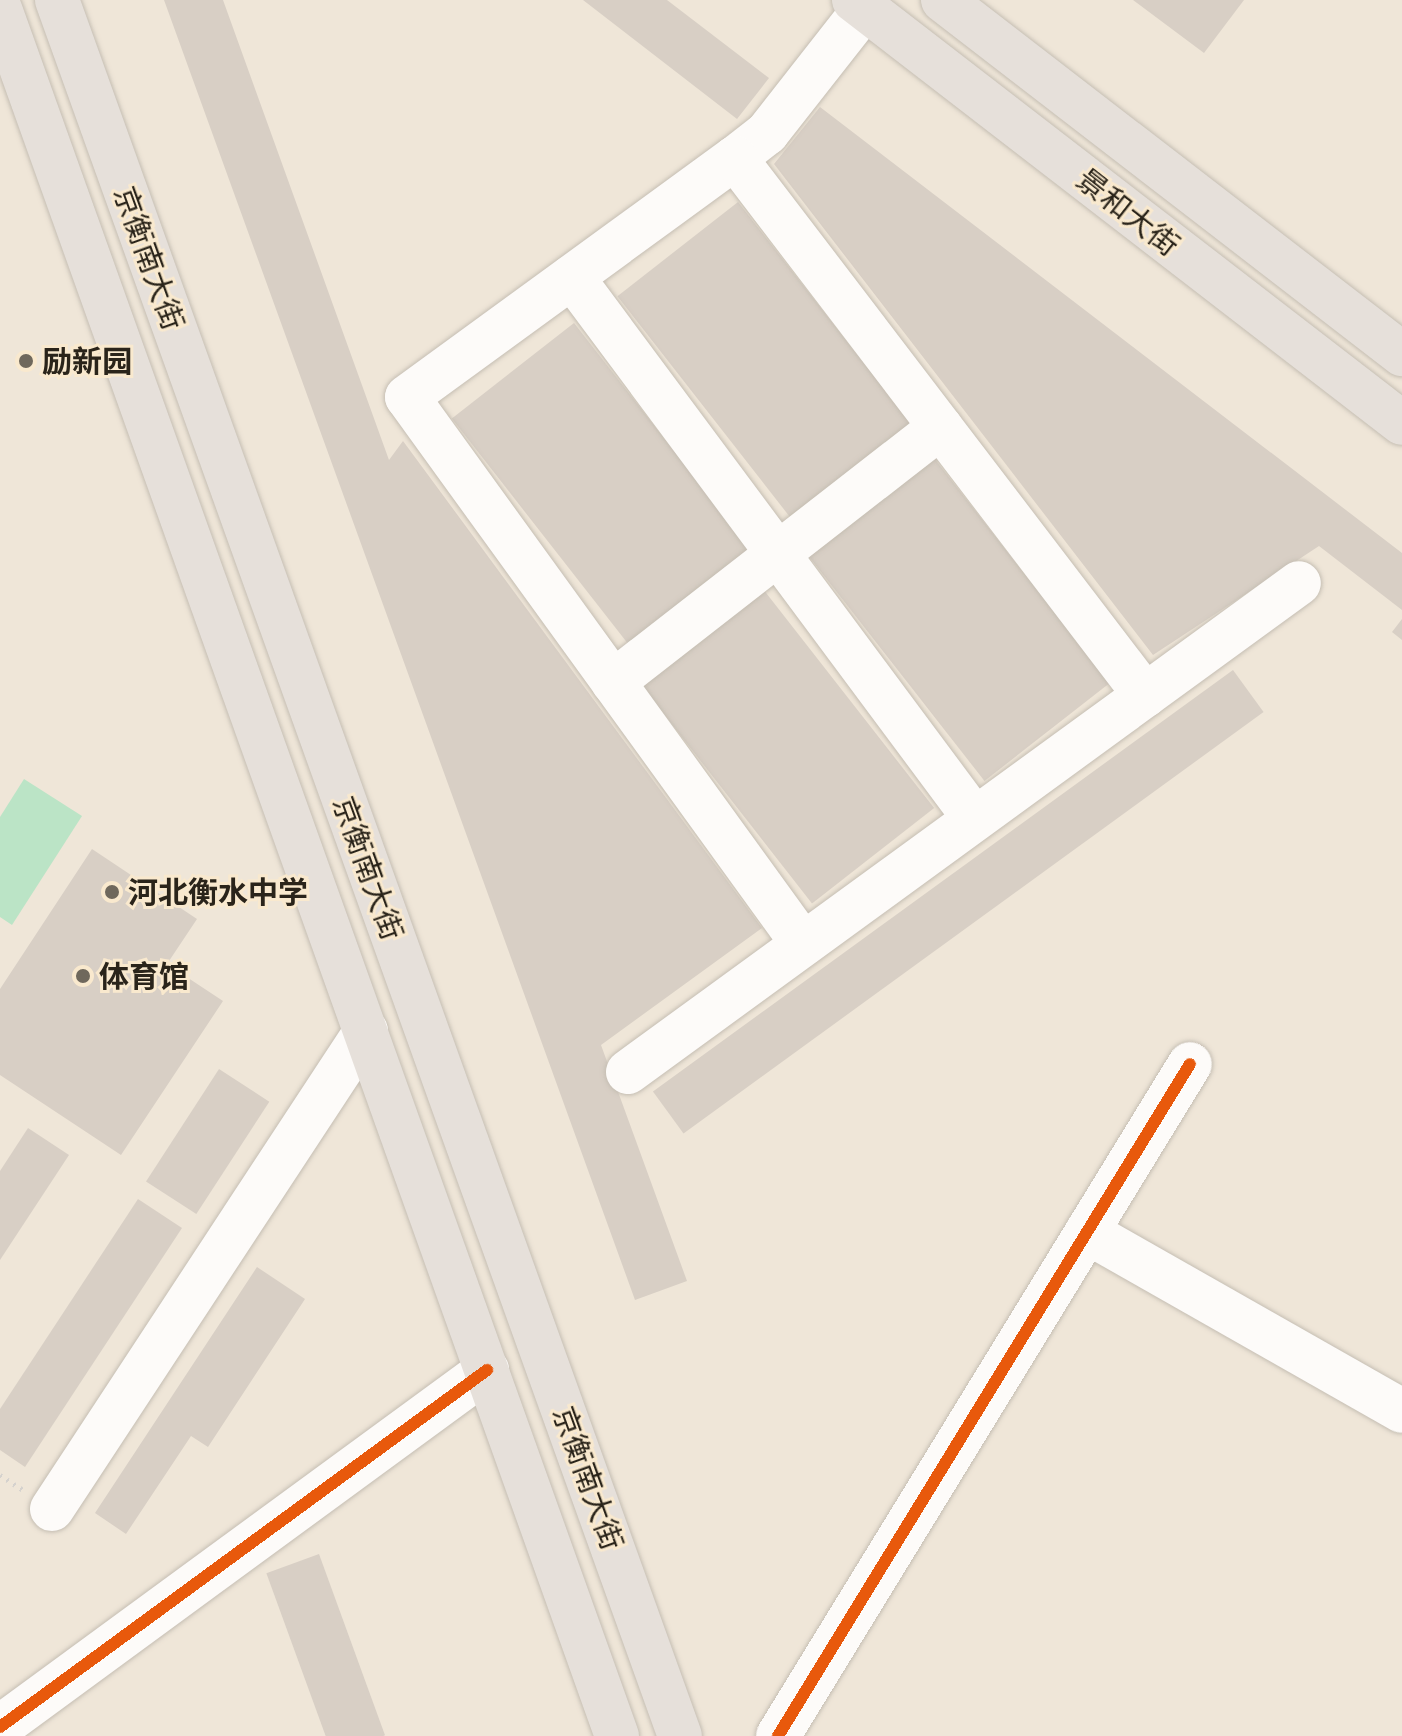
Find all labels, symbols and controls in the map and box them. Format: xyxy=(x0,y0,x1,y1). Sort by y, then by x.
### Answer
street label: 景和大街 xyxy=(1070,161,1186,263)
street label: 京衡南大街 xyxy=(106,181,192,335)
place label: 励新园 xyxy=(42,343,132,379)
marker: 励新园 xyxy=(17,352,35,370)
street label: 京衡南大街 xyxy=(325,791,411,945)
place label: 河北衡水中学 xyxy=(128,874,308,910)
marker: 河北衡水中学 xyxy=(103,883,121,901)
place label: 体育馆 xyxy=(99,958,189,994)
marker: 体育馆 xyxy=(74,967,92,985)
street label: 京衡南大街 xyxy=(545,1401,631,1555)

